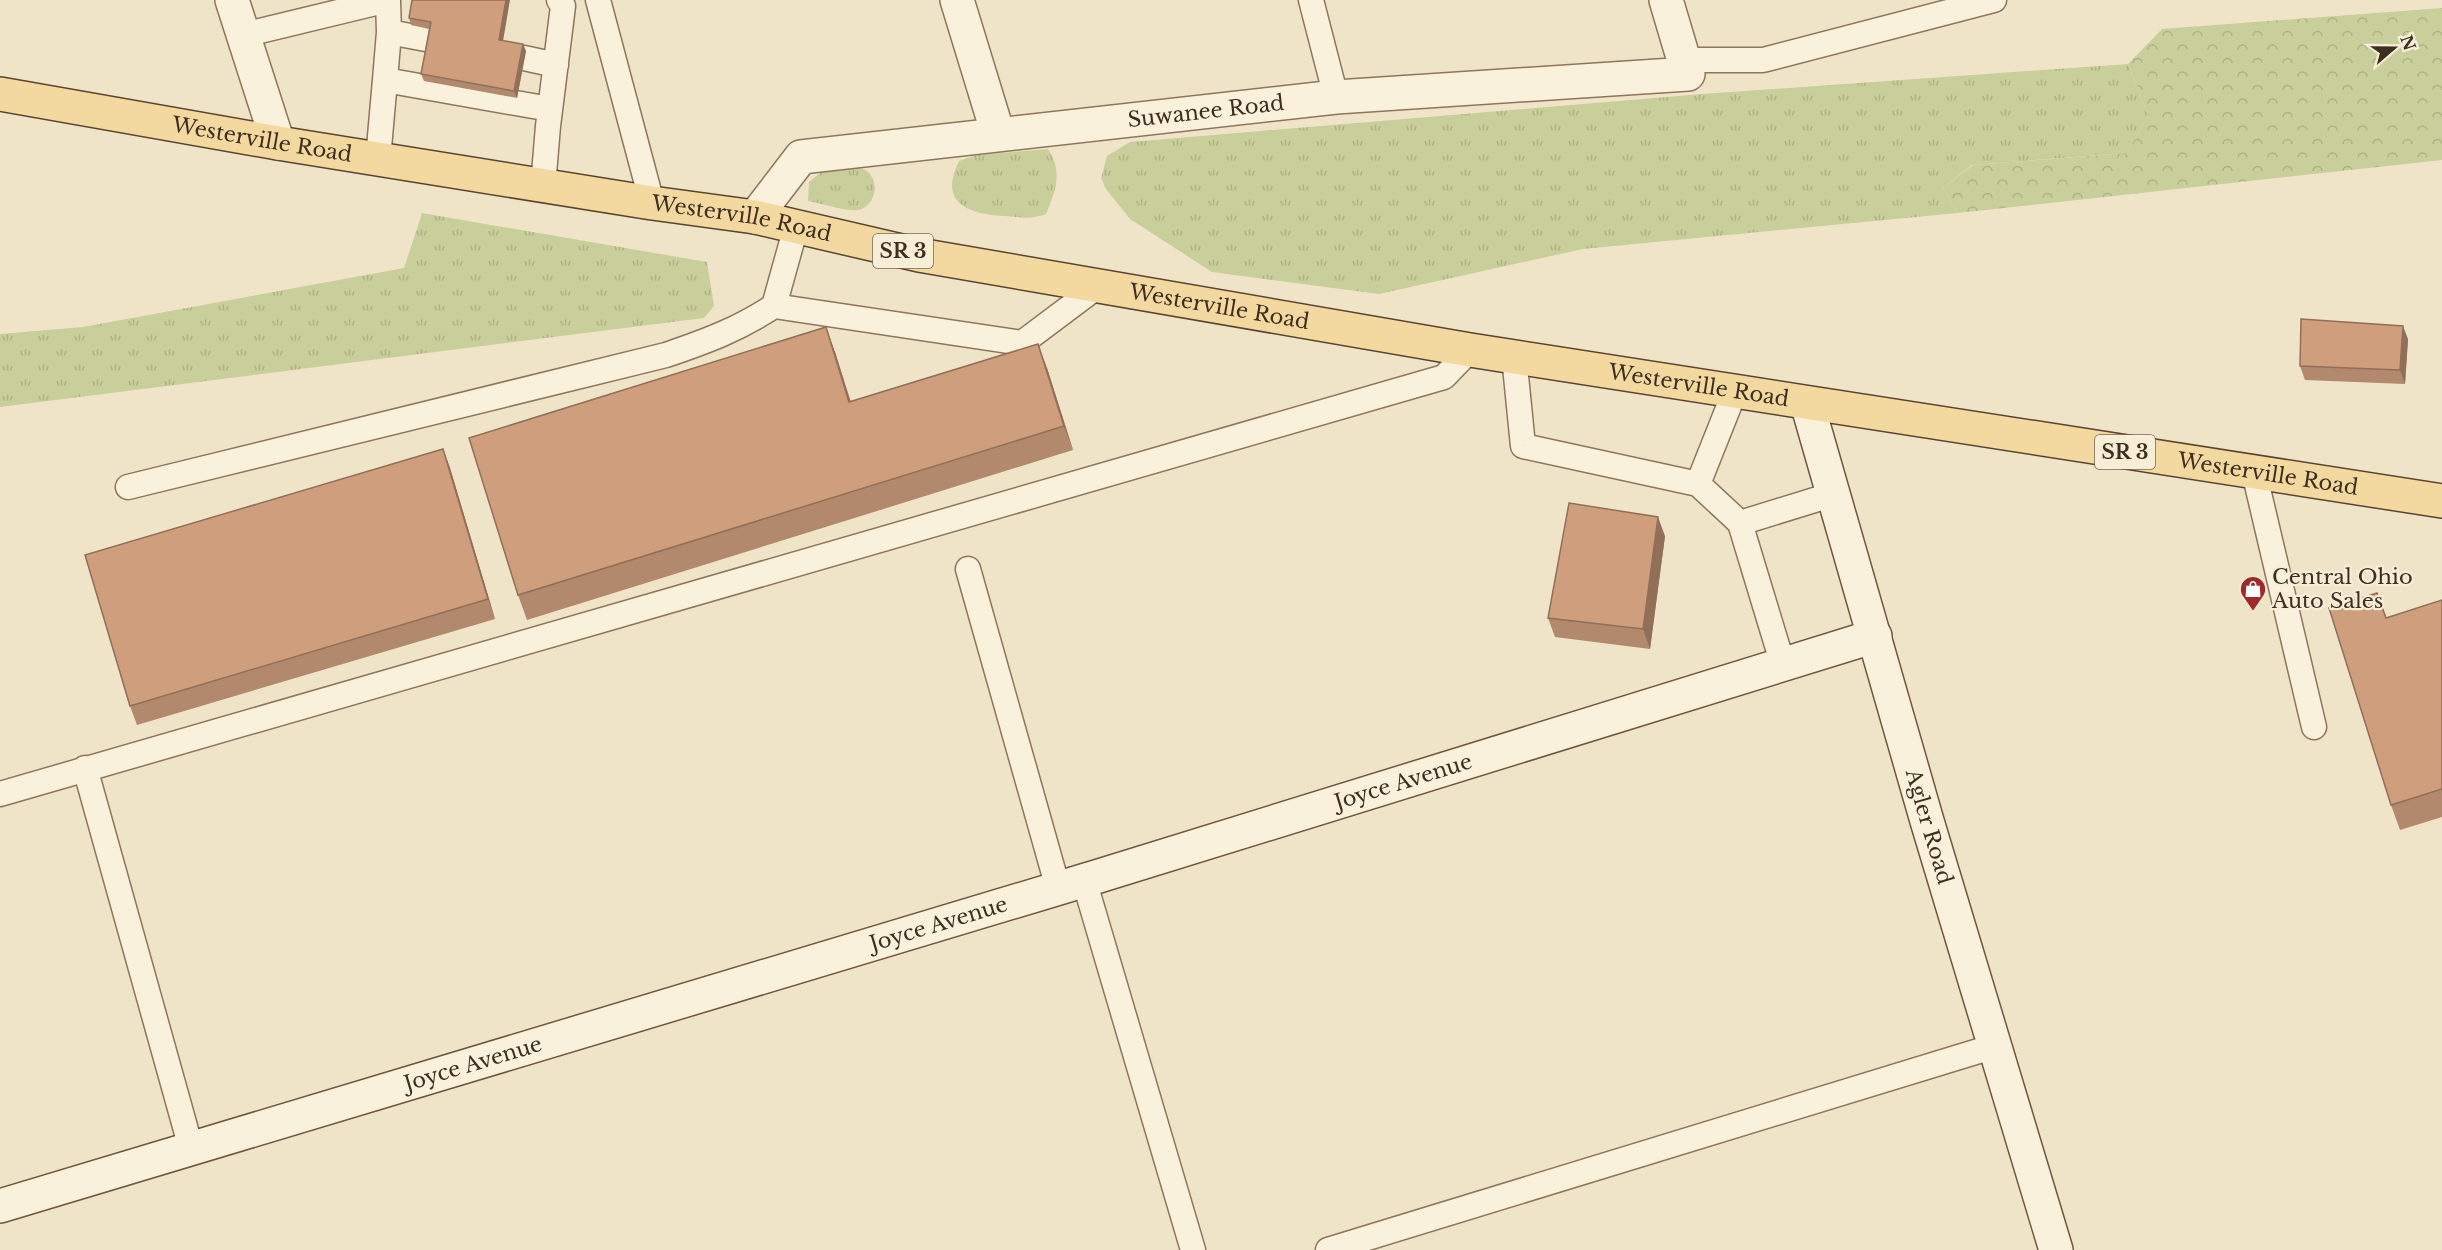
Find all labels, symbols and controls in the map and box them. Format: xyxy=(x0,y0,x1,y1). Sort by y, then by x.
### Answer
north arrow xyxy=(2364,18,2424,78)
text: N xyxy=(2396,32,2420,53)
street label: Suwanee Road xyxy=(1126,90,1286,133)
street label: Westerville Road xyxy=(169,111,354,168)
street label: Westerville Road xyxy=(649,190,834,247)
road number: SR 3 xyxy=(873,234,933,268)
street label: Westerville Road xyxy=(1126,278,1311,335)
street label: Westerville Road xyxy=(1606,359,1791,412)
road number: SR 3 xyxy=(2095,435,2155,469)
street label: Westerville Road xyxy=(2175,447,2360,501)
place label: Central Ohio Auto Sales xyxy=(2271,564,2413,614)
shop icon: Central Ohio Auto Sales xyxy=(2238,574,2268,612)
street label: Joyce Avenue xyxy=(1328,748,1475,816)
street label: Agler Road xyxy=(1899,765,1958,888)
street label: Joyce Avenue xyxy=(864,891,1011,958)
street label: Joyce Avenue xyxy=(398,1031,545,1098)

